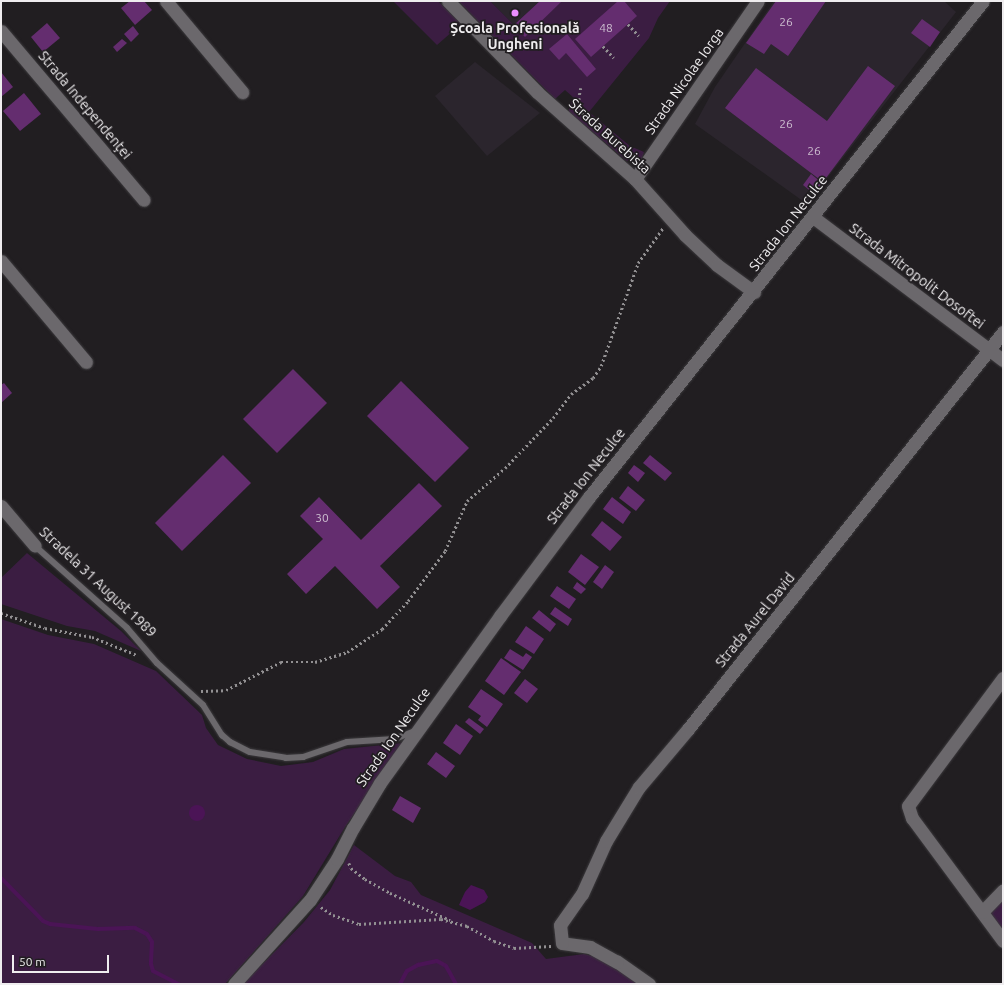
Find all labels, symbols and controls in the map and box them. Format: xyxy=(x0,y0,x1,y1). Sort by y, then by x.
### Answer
marker: Școala Profesională Ungheni xyxy=(510,8,520,18)
house number: 26 xyxy=(779,15,793,29)
place label: Școala Profesională Ungheni xyxy=(450,20,580,52)
house number: 48 xyxy=(599,21,613,35)
street label: Strada Nicolae Iorga xyxy=(641,25,727,137)
street label: Strada Independenței xyxy=(35,48,135,162)
street label: Strada Burebista xyxy=(566,95,654,177)
house number: 26 xyxy=(779,117,793,131)
house number: 26 xyxy=(807,144,821,158)
street label: Strada Ion Neculce xyxy=(745,172,831,274)
street label: Strada Mitropolit Dosoftei xyxy=(846,220,988,332)
street label: Strada Ion Neculce xyxy=(543,425,629,527)
house number: 30 xyxy=(315,511,329,525)
street label: Stradela 31 August 1989 xyxy=(36,523,160,641)
street label: Strada Aurel David xyxy=(712,569,798,671)
street label: Strada Ion Neculce xyxy=(353,684,433,790)
scale bar xyxy=(14,947,111,973)
text: 50 m xyxy=(19,955,46,968)

